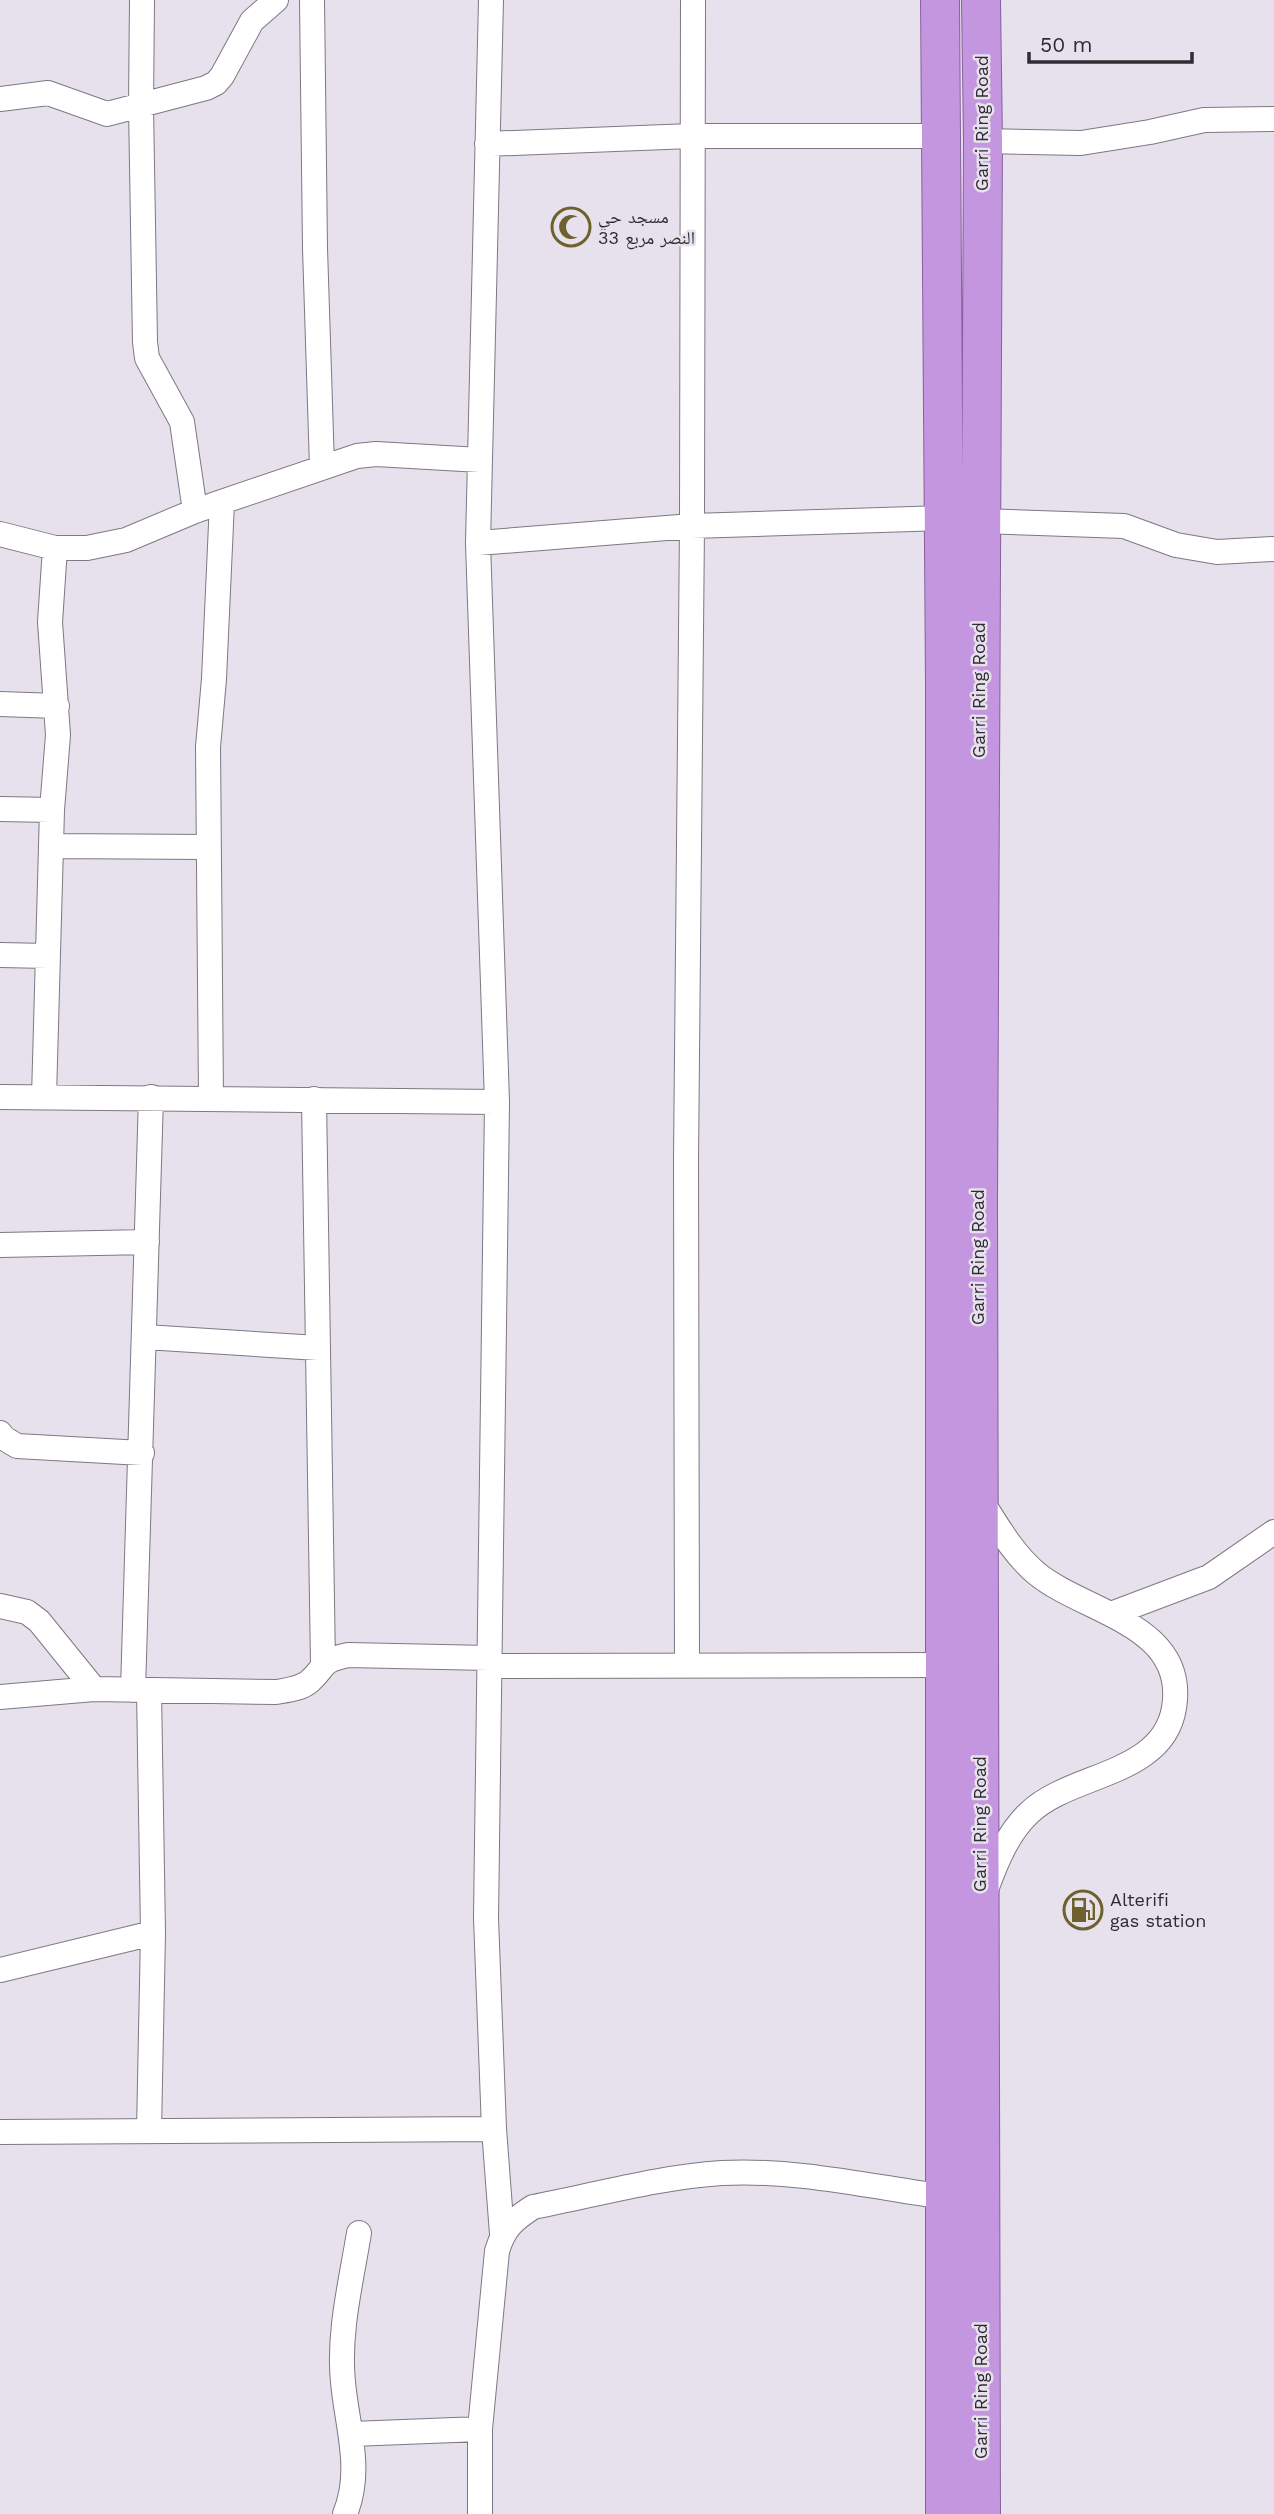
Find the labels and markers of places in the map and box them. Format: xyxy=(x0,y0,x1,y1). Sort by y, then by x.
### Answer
mosque icon: مسجد حي النصر مربع 33 xyxy=(550,206,592,248)
place label: مسجد حي النصر مربع 33 xyxy=(598,206,695,250)
fuel station icon: Alterifi gas station xyxy=(1062,1889,1104,1931)
place label: Alterifi gas station xyxy=(1110,1889,1207,1931)

